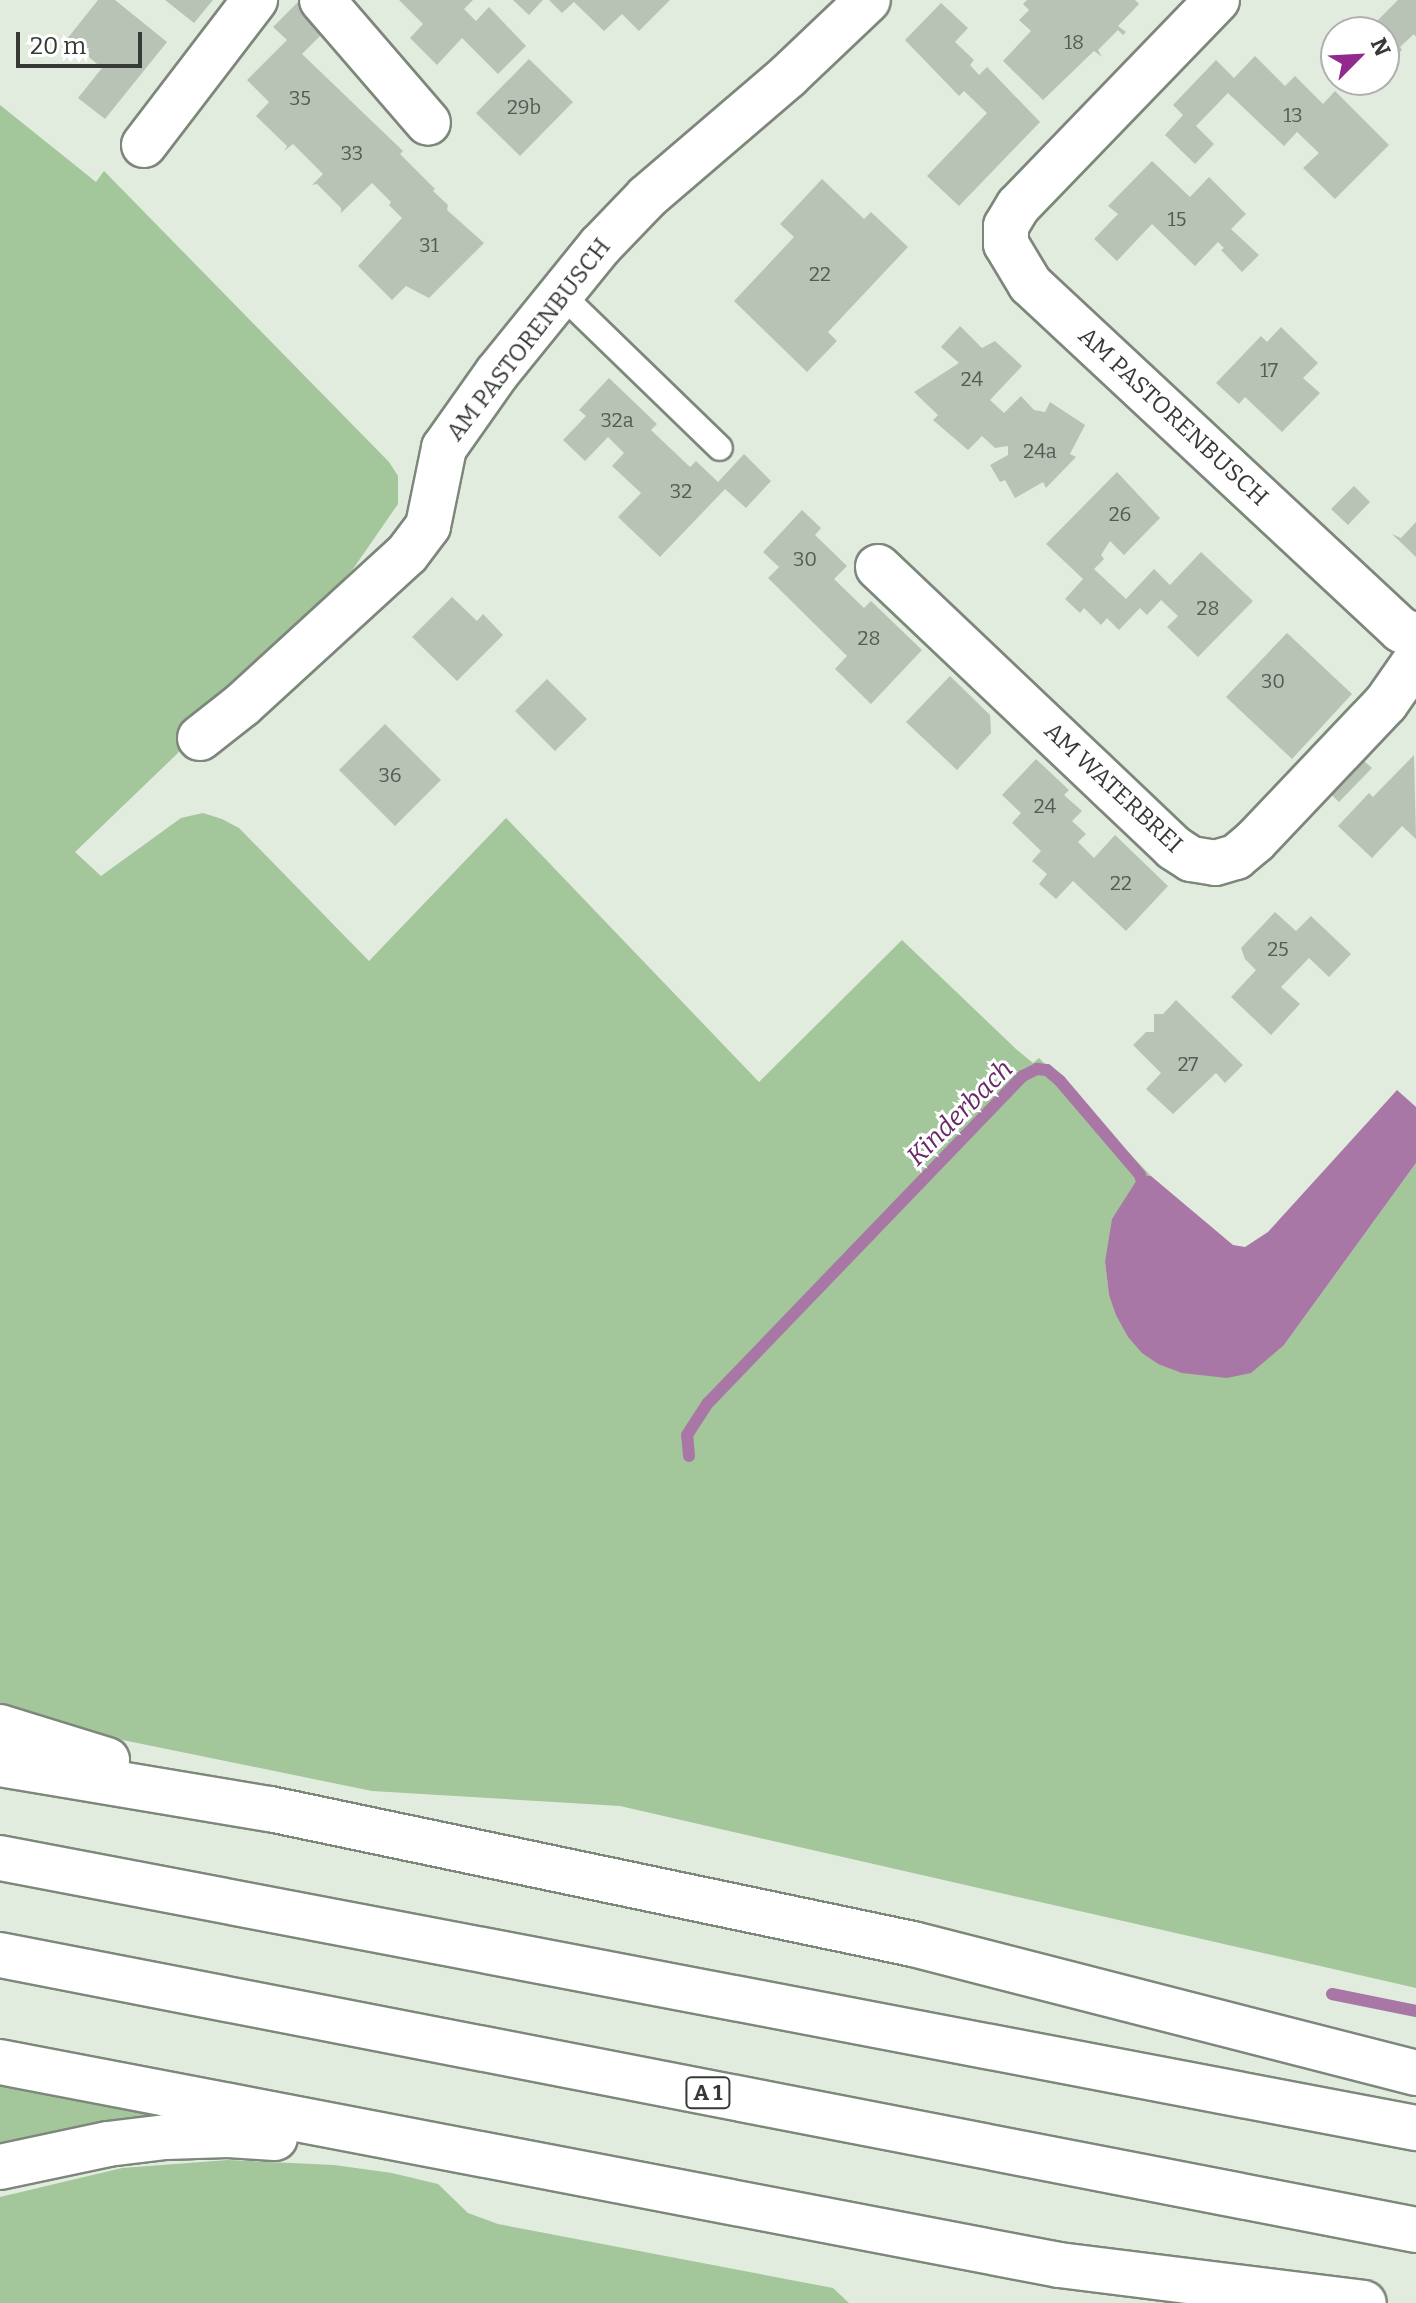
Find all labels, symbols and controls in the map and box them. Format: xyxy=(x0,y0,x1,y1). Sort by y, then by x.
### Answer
scale bar xyxy=(20,16,146,66)
north arrow xyxy=(1320,16,1400,96)
house number: 18 xyxy=(1064,30,1084,54)
text: 20 m xyxy=(30,32,86,60)
text: N xyxy=(1365,34,1396,60)
house number: 35 xyxy=(289,86,311,110)
house number: 29b xyxy=(507,95,541,119)
house number: 13 xyxy=(1283,103,1303,127)
house number: 33 xyxy=(341,141,363,165)
house number: 15 xyxy=(1168,207,1186,231)
house number: 31 xyxy=(419,233,439,257)
street label: AM PASTORENBUSCH xyxy=(441,233,617,447)
house number: 22 xyxy=(809,262,831,286)
street label: AM PASTORENBUSCH xyxy=(1072,322,1274,512)
house number: 17 xyxy=(1260,358,1278,382)
house number: 24 xyxy=(961,367,983,391)
house number: 32a xyxy=(600,408,634,432)
house number: 24a xyxy=(1023,439,1057,463)
house number: 32 xyxy=(670,479,692,503)
house number: 26 xyxy=(1109,502,1131,526)
house number: 30 xyxy=(793,547,817,571)
house number: 28 xyxy=(1197,596,1219,620)
house number: 28 xyxy=(858,626,880,650)
house number: 30 xyxy=(1261,669,1285,693)
street label: AM WATERBREI xyxy=(1038,717,1188,859)
house number: 36 xyxy=(378,763,402,787)
house number: 24 xyxy=(1034,794,1056,818)
house number: 22 xyxy=(1110,871,1132,895)
house number: 25 xyxy=(1267,937,1289,961)
house number: 27 xyxy=(1178,1052,1198,1076)
water label: Kinderbach xyxy=(901,1054,1019,1172)
road number: A 1 xyxy=(684,2075,732,2111)

